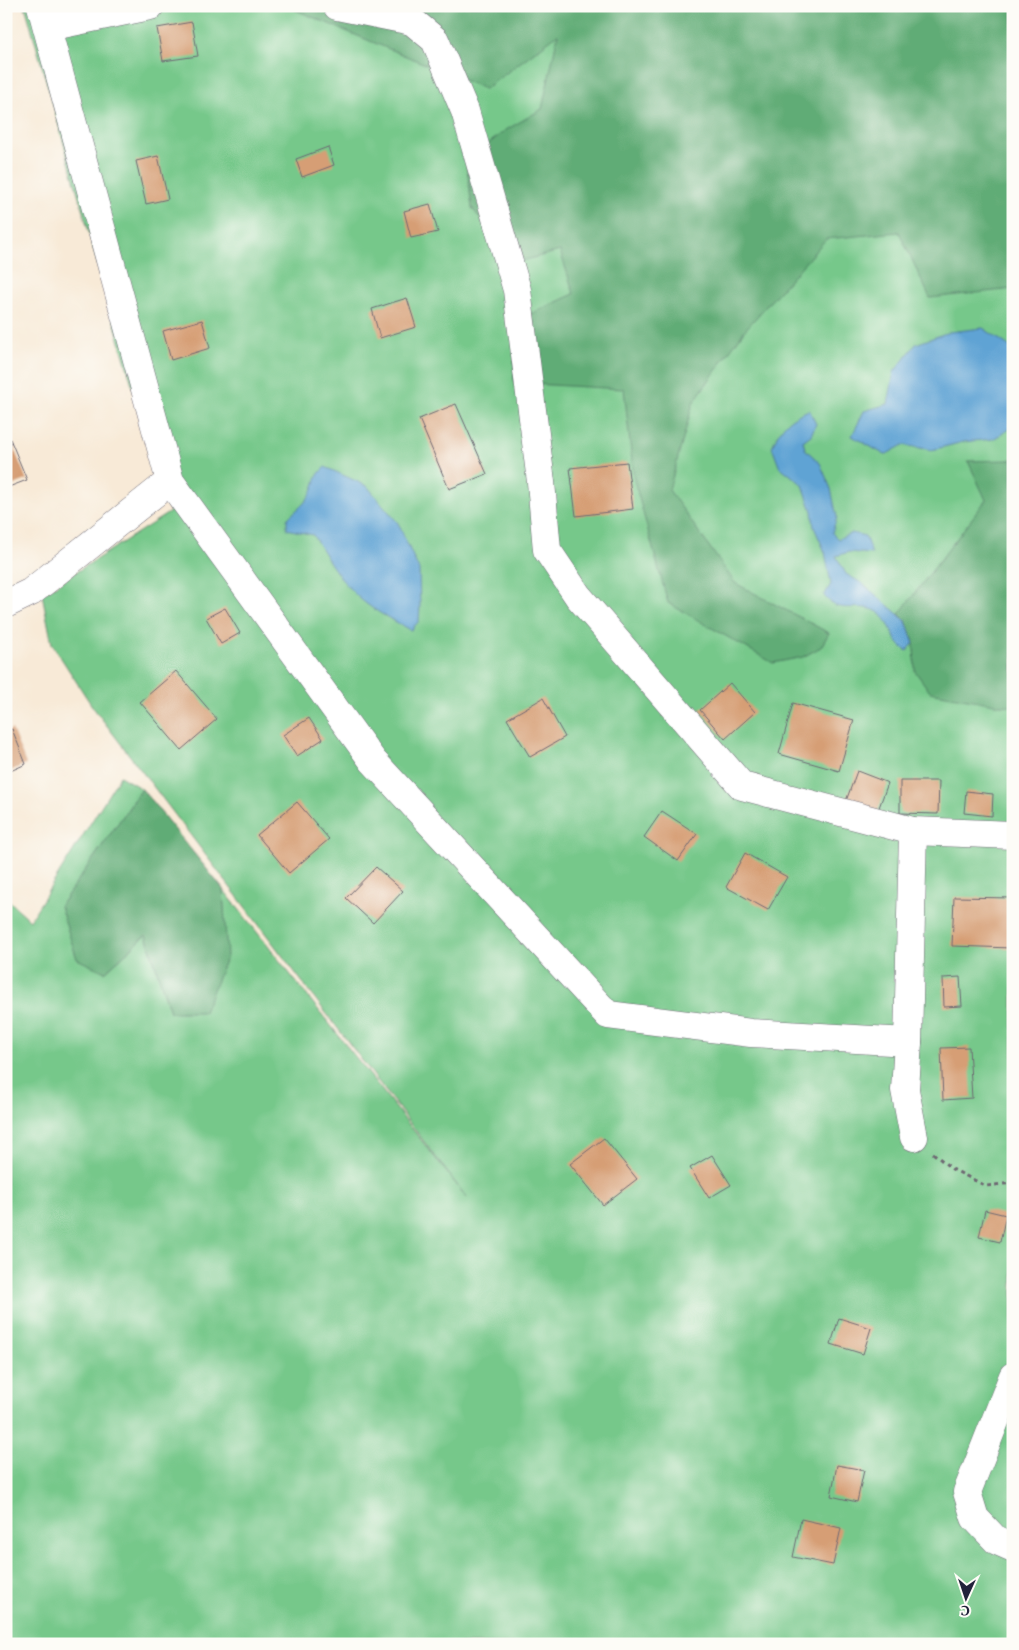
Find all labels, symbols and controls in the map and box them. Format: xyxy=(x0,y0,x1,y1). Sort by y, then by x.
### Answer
north arrow xyxy=(942,1572,992,1622)
text: С xyxy=(960,1600,970,1619)

